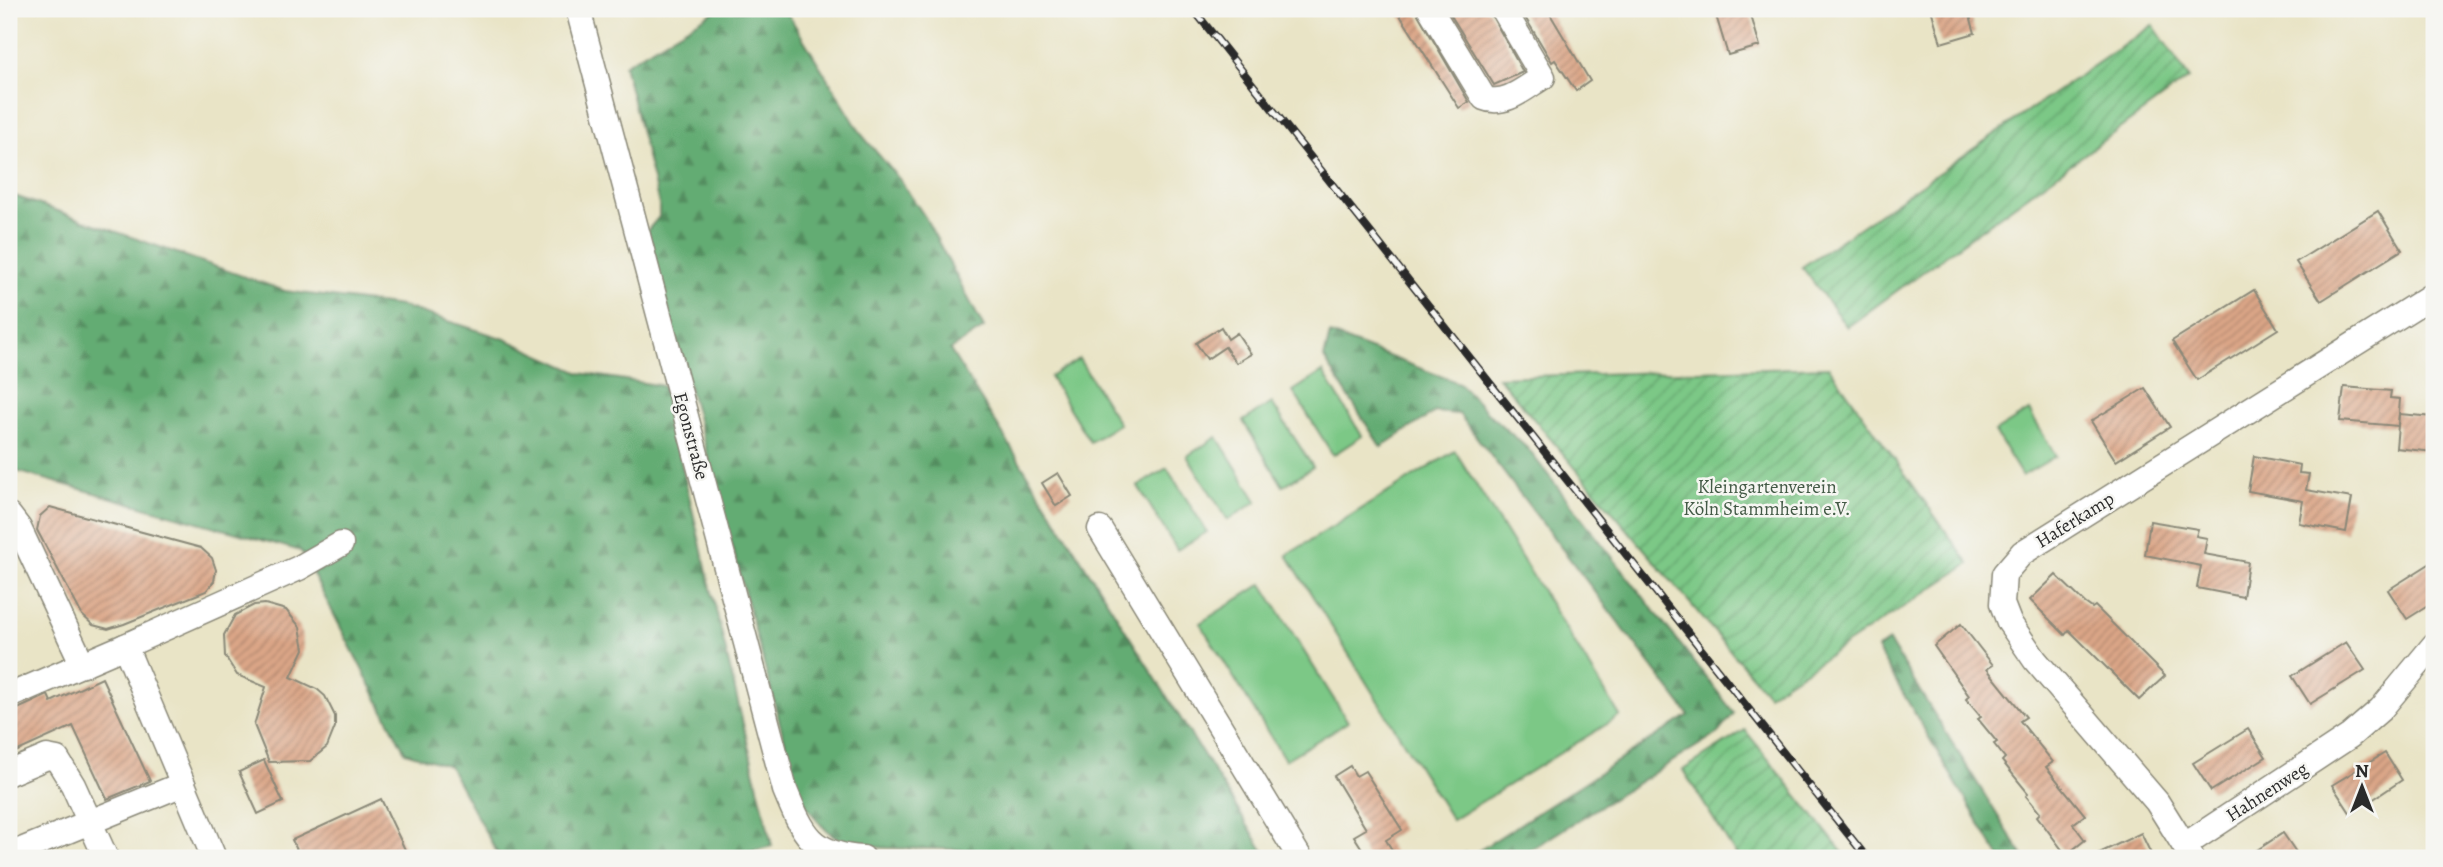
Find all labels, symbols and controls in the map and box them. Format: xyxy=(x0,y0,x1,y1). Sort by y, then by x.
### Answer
street label: Egonstraße xyxy=(667,389,715,483)
park label: Kleingartenverein Köln Stammheim e.V. xyxy=(1683,474,1851,522)
street label: Haferkamp xyxy=(2031,486,2119,554)
north arrow xyxy=(2328,752,2398,822)
street label: Hahnenweg xyxy=(2221,756,2313,828)
text: N xyxy=(2355,758,2369,784)

